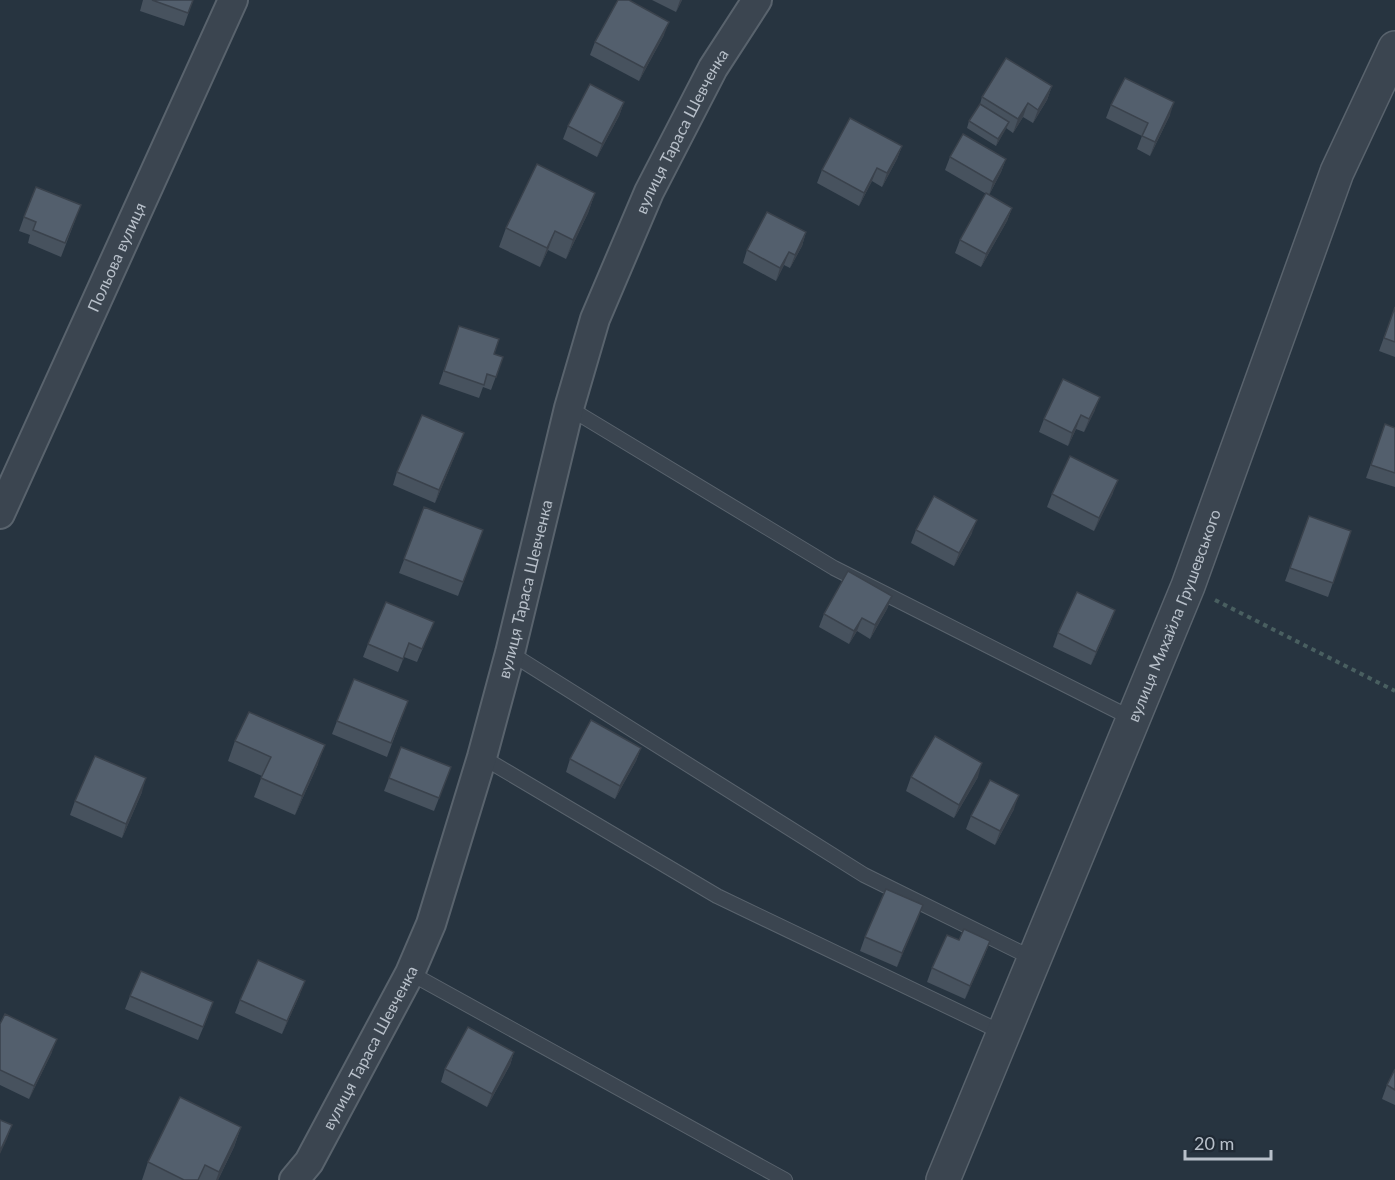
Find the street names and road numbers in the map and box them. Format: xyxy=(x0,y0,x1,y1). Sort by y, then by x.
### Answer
street label: вулиця Тараса Шевченка xyxy=(631,45,732,216)
street label: Польова вулиця xyxy=(83,199,149,315)
street label: вулиця Тараса Шевченка xyxy=(494,498,556,680)
street label: вулиця Михайла Грушевського xyxy=(1123,506,1224,724)
street label: вулиця Тараса Шевченка xyxy=(318,963,421,1133)

